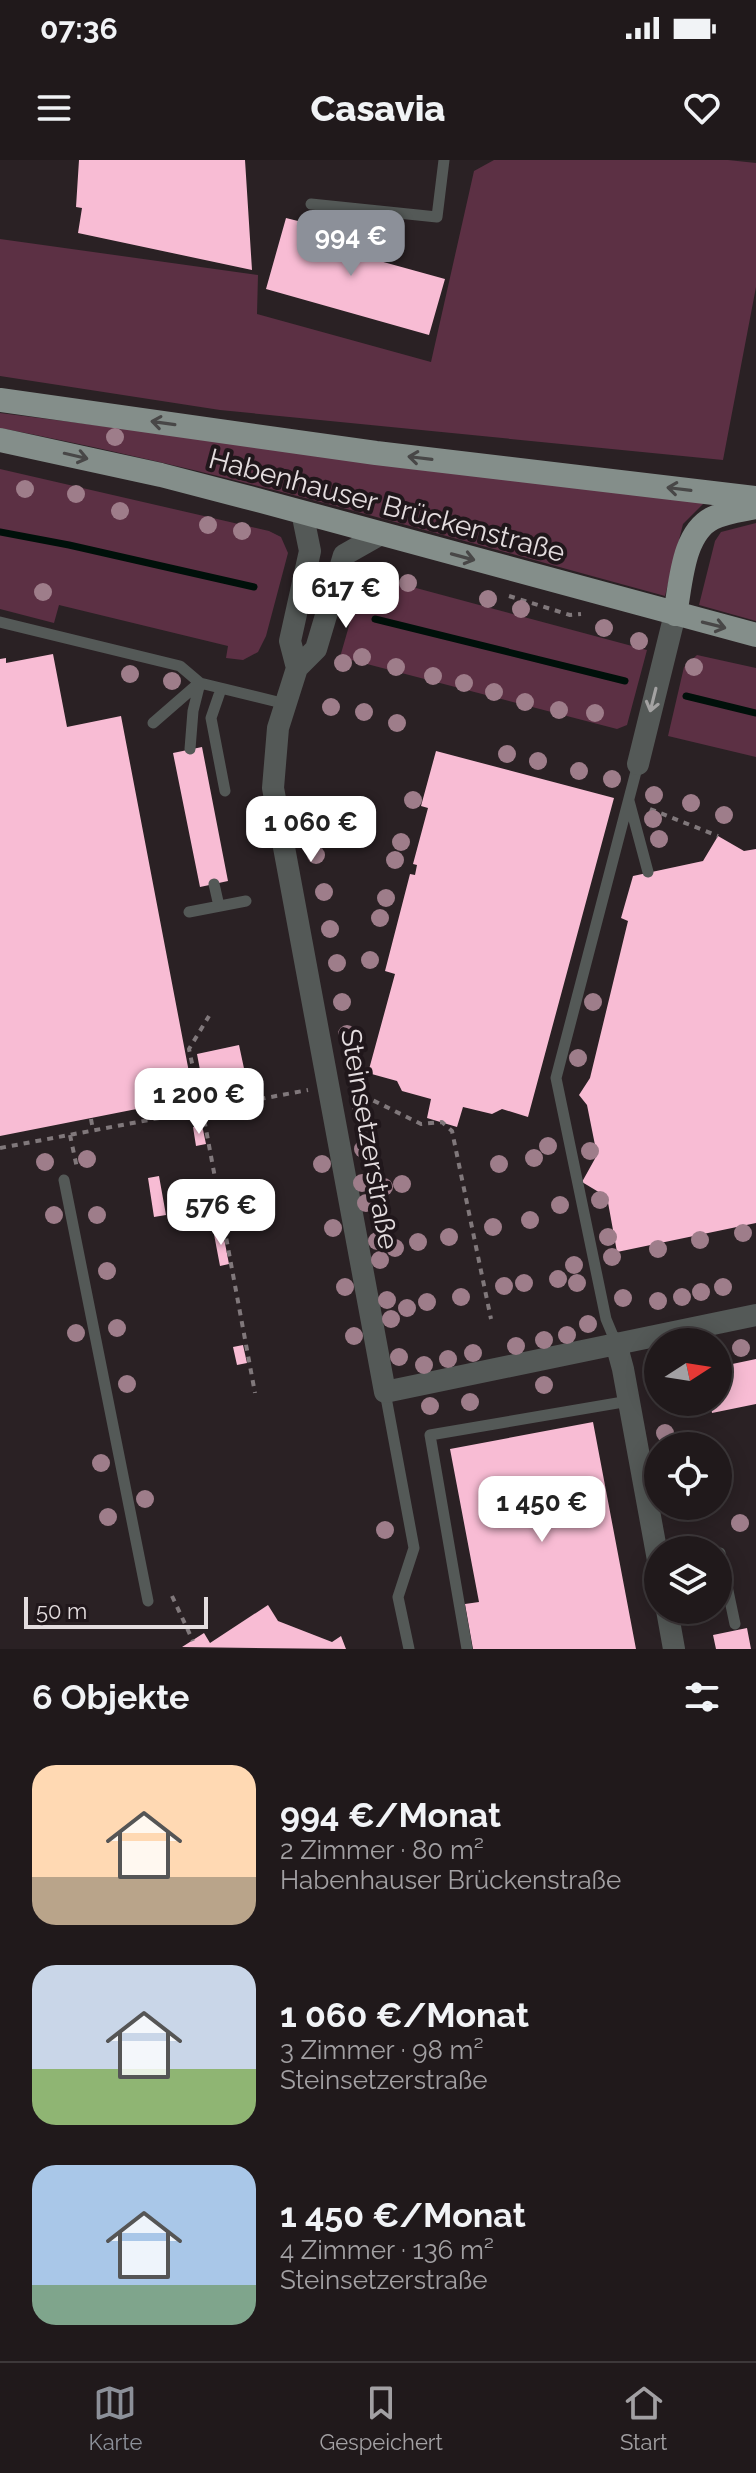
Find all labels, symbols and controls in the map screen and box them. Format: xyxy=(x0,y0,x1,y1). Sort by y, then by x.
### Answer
text: 07:36 xyxy=(40,11,118,46)
icon: menu xyxy=(32,86,76,130)
icon: heart xyxy=(680,86,724,130)
text: Casavia xyxy=(311,87,445,129)
pin: 994 € xyxy=(295,210,407,278)
text: 994 € xyxy=(315,221,387,251)
one-way arrow xyxy=(151,415,176,430)
street label: Habenhauser Brückenstraße xyxy=(205,442,569,569)
one-way arrow xyxy=(63,449,89,464)
one-way arrow xyxy=(408,450,433,465)
one-way arrow xyxy=(666,481,692,496)
one-way arrow xyxy=(450,550,476,565)
pin: 617 € xyxy=(290,562,402,630)
text: 617 € xyxy=(311,573,381,603)
one-way arrow xyxy=(701,618,727,633)
one-way arrow xyxy=(645,687,660,713)
pin: 1 060 € xyxy=(237,796,385,864)
text: 1 060 € xyxy=(264,807,358,837)
street label: Steinsetzerstraße xyxy=(334,1026,405,1252)
pin: 1 200 € xyxy=(125,1068,273,1136)
text: 1 200 € xyxy=(153,1079,245,1109)
pin: 576 € xyxy=(165,1179,277,1247)
text: 576 € xyxy=(185,1190,257,1220)
north arrow xyxy=(644,1328,732,1416)
map controls xyxy=(644,1328,732,1624)
button: locate xyxy=(644,1432,732,1520)
pin: 1 450 € xyxy=(468,1476,616,1544)
text: 1 450 € xyxy=(496,1487,588,1517)
button: layers xyxy=(644,1536,732,1624)
scale bar xyxy=(24,1593,208,1629)
text: 50 m xyxy=(36,1598,87,1624)
icon: filters xyxy=(680,1675,724,1719)
text: 6 Objekte xyxy=(32,1677,189,1717)
text: 994 €/Monat xyxy=(280,1795,501,1835)
icon: home xyxy=(96,1797,192,1893)
text: 2 Zimmer · 80 m² xyxy=(280,1835,484,1865)
text: Habenhauser Brückenstraße xyxy=(280,1865,621,1895)
text: 1 060 €/Monat xyxy=(280,1995,529,2035)
icon: home xyxy=(96,1997,192,2093)
text: 3 Zimmer · 98 m² xyxy=(280,2035,484,2065)
text: Steinsetzerstraße xyxy=(280,2065,488,2095)
text: 1 450 €/Monat xyxy=(280,2195,526,2235)
icon: home xyxy=(96,2197,192,2293)
text: 4 Zimmer · 136 m² xyxy=(280,2235,494,2265)
text: Steinsetzerstraße xyxy=(280,2265,488,2295)
tab: Karte xyxy=(88,2381,142,2455)
tab: Gespeichert xyxy=(319,2381,443,2455)
tab: Start xyxy=(620,2381,668,2455)

